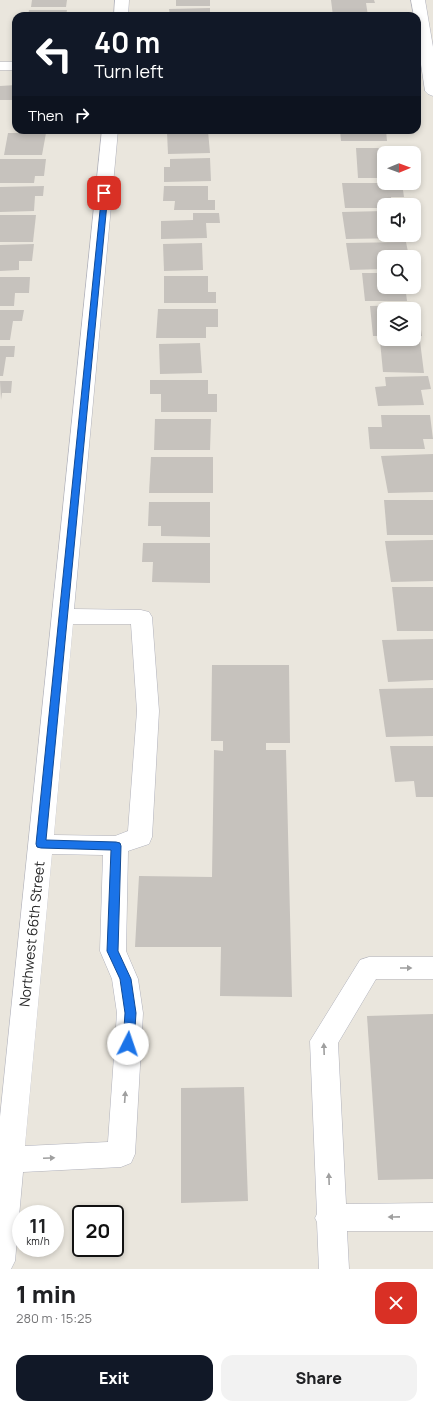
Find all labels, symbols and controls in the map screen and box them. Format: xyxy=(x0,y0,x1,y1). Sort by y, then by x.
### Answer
text: 40 m xyxy=(94,23,160,61)
icon: left xyxy=(28,28,80,80)
text: Turn left xyxy=(94,59,164,83)
icon: right xyxy=(71,104,93,126)
text: Then xyxy=(28,105,63,126)
north arrow xyxy=(377,146,421,190)
map controls xyxy=(377,146,421,346)
pin xyxy=(87,176,121,210)
icon: arrive xyxy=(93,182,115,204)
button: sound xyxy=(377,198,421,242)
button: search xyxy=(377,250,421,294)
button: layers xyxy=(377,302,421,346)
street label: Northwest 66th Street xyxy=(14,860,49,1008)
one-way arrow xyxy=(400,965,413,971)
position arrow xyxy=(107,1023,149,1065)
one-way arrow xyxy=(321,1042,327,1055)
one-way arrow xyxy=(121,1091,128,1103)
one-way arrow xyxy=(43,1155,56,1161)
one-way arrow xyxy=(326,1172,332,1185)
speed limit sign: 20 xyxy=(72,1205,124,1257)
text: 11 xyxy=(29,1212,47,1239)
one-way arrow xyxy=(387,1214,400,1220)
text: km/h xyxy=(26,1234,50,1248)
text: 1 min xyxy=(16,1277,76,1310)
button: close xyxy=(375,1282,417,1324)
text: 280 m · 15:25 xyxy=(16,1309,92,1327)
button: Exit xyxy=(16,1355,213,1401)
button: Share xyxy=(221,1355,417,1401)

